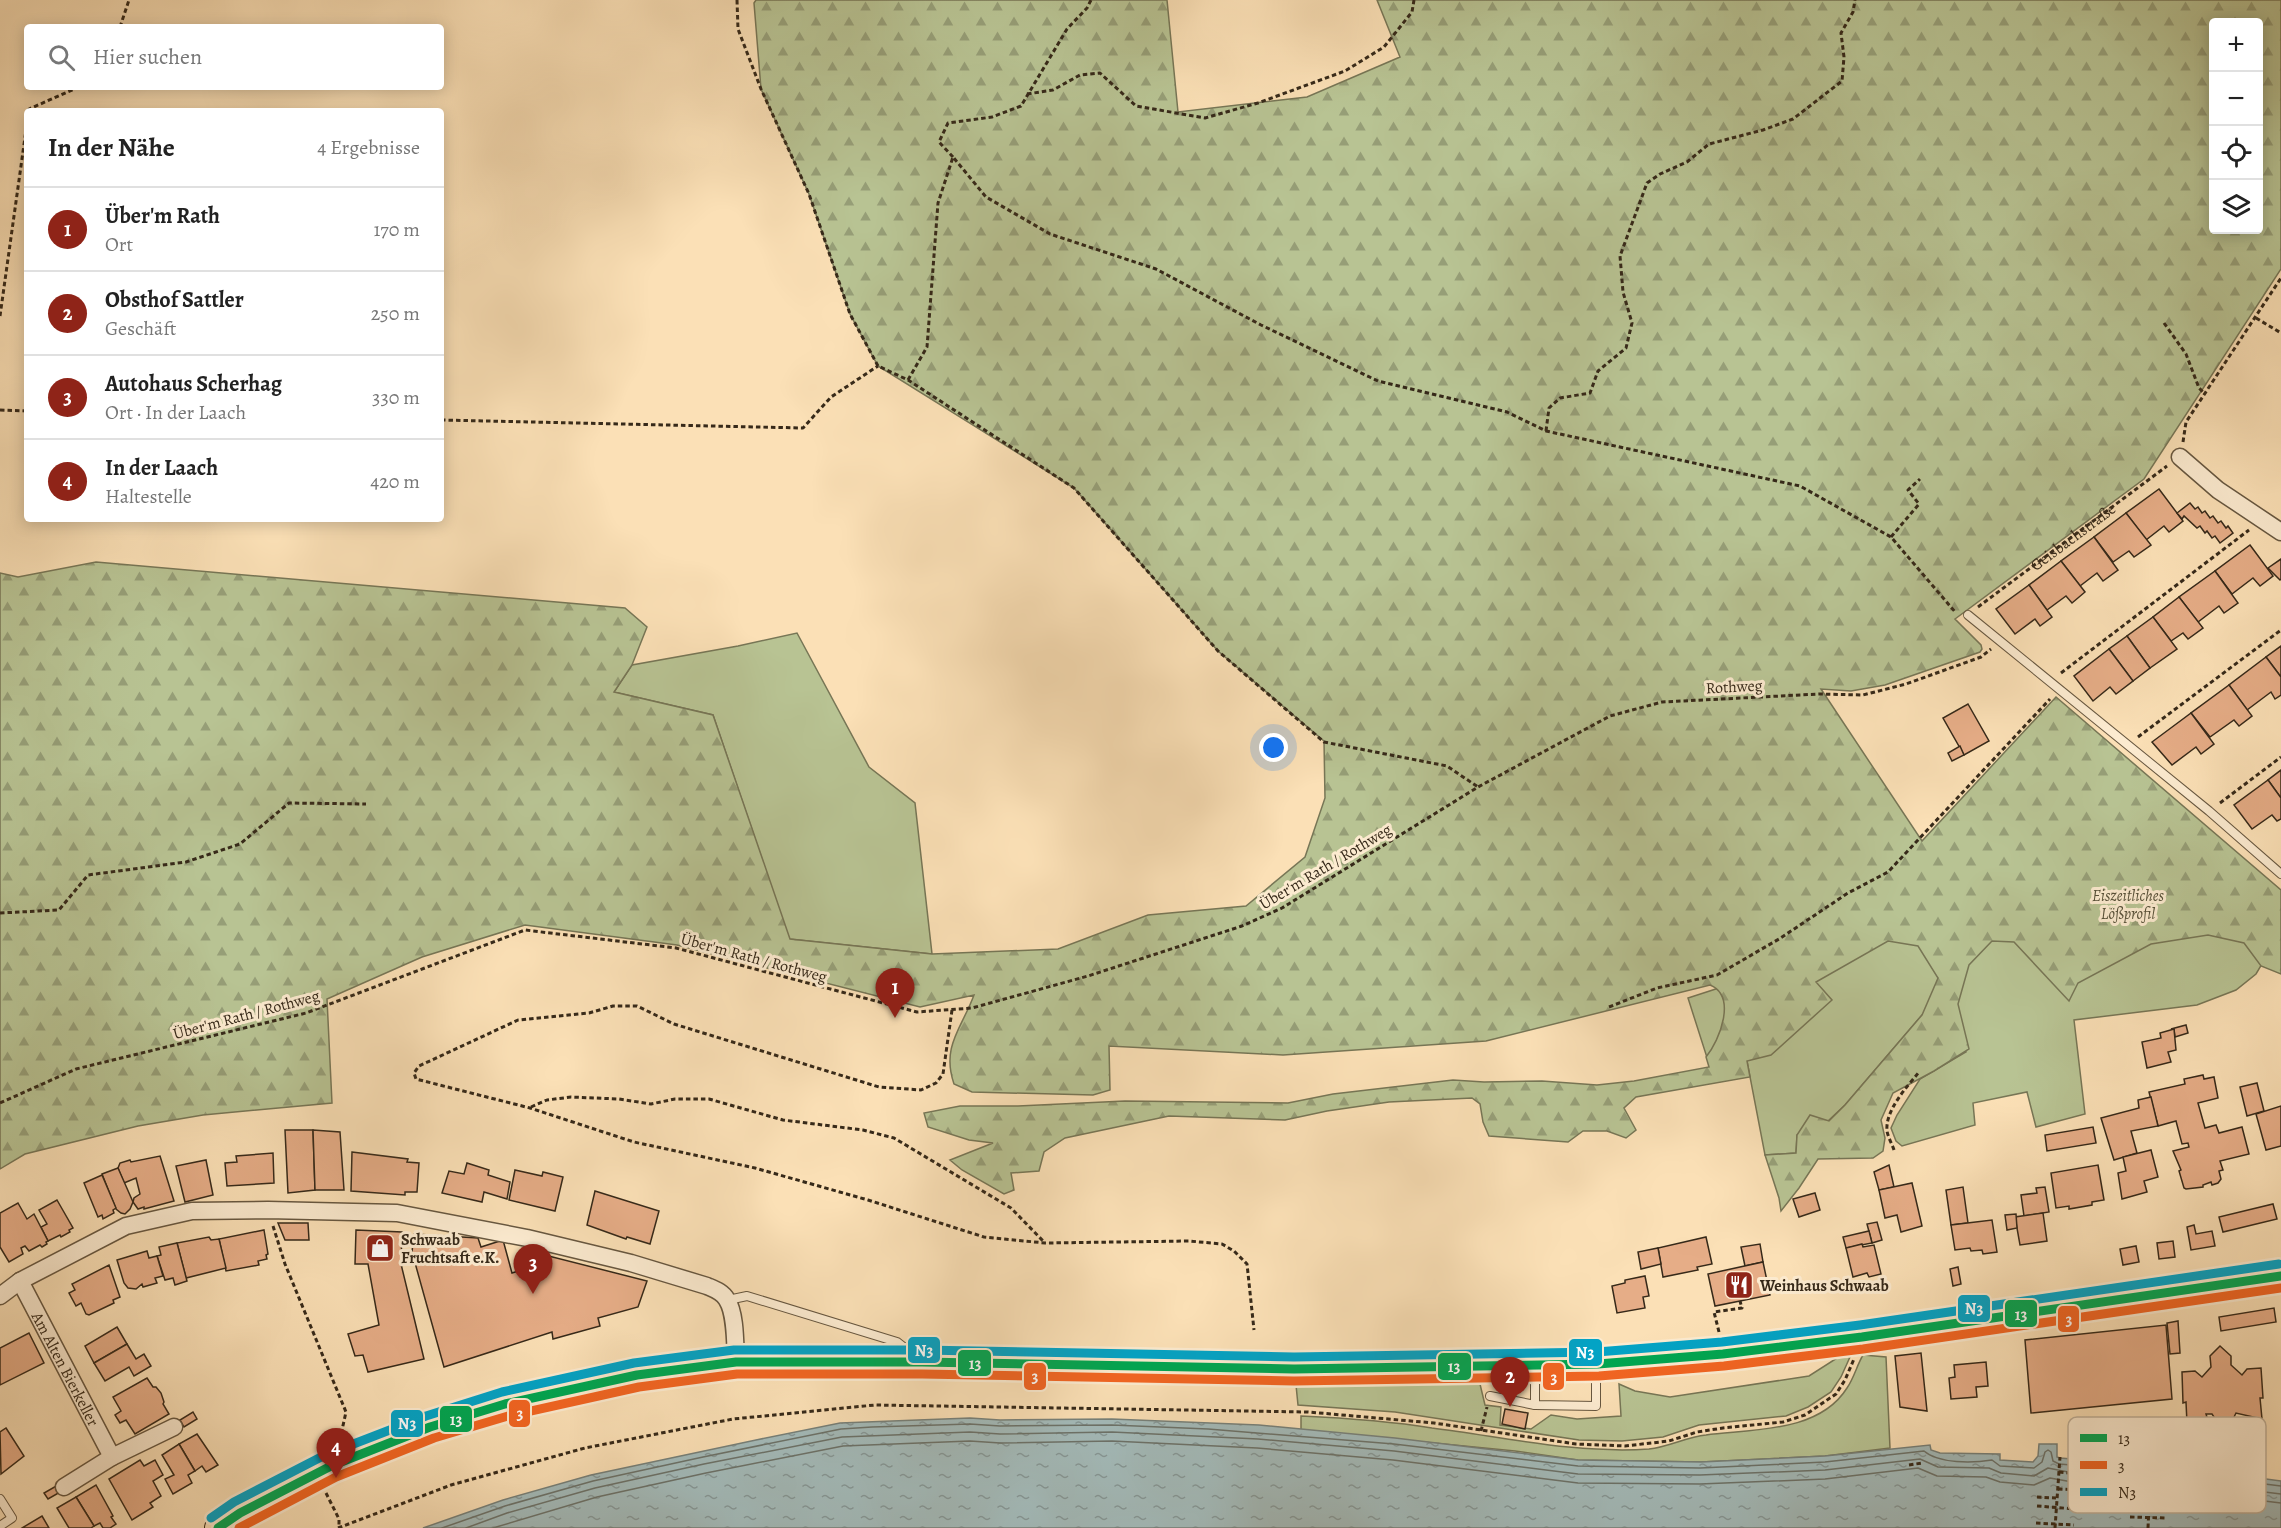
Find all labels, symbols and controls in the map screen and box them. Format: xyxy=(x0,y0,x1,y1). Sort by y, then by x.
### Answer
map controls xyxy=(2209,18,2263,234)
button: + xyxy=(2209,18,2263,72)
search box xyxy=(24,24,444,90)
icon: search xyxy=(45,41,78,74)
text: Hier suchen xyxy=(93,42,202,72)
button: − xyxy=(2209,72,2263,126)
button: locate xyxy=(2209,126,2263,180)
text: In der Nähe xyxy=(48,130,175,165)
text: 4 Ergebnisse xyxy=(317,134,420,161)
button: layers xyxy=(2209,180,2263,234)
text: Über'm Rath xyxy=(105,201,220,231)
text: 1 xyxy=(64,216,71,243)
text: 170 m xyxy=(374,216,420,243)
text: Ort xyxy=(105,231,133,258)
text: Obsthof Sattler xyxy=(105,285,244,315)
text: 2 xyxy=(63,300,72,327)
text: 250 m xyxy=(371,300,420,327)
text: Geschäft xyxy=(105,315,176,342)
text: Autohaus Scherhag xyxy=(105,369,282,399)
text: 3 xyxy=(63,384,72,411)
text: 330 m xyxy=(372,384,420,411)
text: Ort · In der Laach xyxy=(105,399,246,426)
text: In der Laach xyxy=(105,453,218,483)
text: 4 xyxy=(63,468,72,495)
text: 420 m xyxy=(370,468,420,495)
text: Haltestelle xyxy=(105,483,192,510)
street label: Geisbachstraße xyxy=(2026,498,2120,576)
street label: Rothweg xyxy=(1705,675,1763,699)
your location xyxy=(1259,733,1288,762)
street label: Über'm Rath / Rothweg xyxy=(1255,819,1396,915)
park label: Eiszeitliches Lößprofil xyxy=(2092,885,2165,925)
street label: Über'm Rath / Rothweg xyxy=(678,928,829,988)
pin: 1 xyxy=(876,968,914,1018)
street label: Über'm Rath / Rothweg xyxy=(171,985,322,1045)
place label: Schwaab Fruchtsaft e.K. xyxy=(401,1229,499,1269)
shop icon: Schwaab Fruchtsaft e.K. xyxy=(364,1232,396,1264)
pin: 3 xyxy=(514,1244,552,1294)
restaurant icon: Weinhaus Schwaab xyxy=(1723,1269,1755,1301)
place label: Weinhaus Schwaab xyxy=(1759,1275,1889,1297)
line badge: N3 xyxy=(1957,1294,1991,1323)
text: N3 xyxy=(1965,1298,1983,1320)
line badge: 13 xyxy=(2004,1299,2038,1328)
text: 13 xyxy=(2015,1304,2027,1326)
line badge: 3 xyxy=(2057,1305,2080,1333)
street label: Am Alten Bierkeller xyxy=(26,1307,104,1430)
text: 3 xyxy=(2066,1309,2073,1331)
line badge: N3 xyxy=(907,1336,941,1364)
line badge: N3 xyxy=(1568,1338,1603,1367)
text: N3 xyxy=(915,1340,933,1362)
text: N3 xyxy=(1576,1342,1594,1364)
line badge: 13 xyxy=(957,1349,992,1377)
line badge: 13 xyxy=(1437,1352,1472,1381)
text: 13 xyxy=(969,1353,981,1375)
text: 13 xyxy=(1448,1356,1460,1378)
pin: 2 xyxy=(1490,1358,1530,1407)
line badge: 3 xyxy=(1023,1362,1047,1391)
line badge: 3 xyxy=(1542,1362,1565,1391)
text: 3 xyxy=(1032,1366,1039,1388)
text: 3 xyxy=(1551,1367,1558,1389)
line badge: 3 xyxy=(508,1399,531,1428)
text: 3 xyxy=(517,1403,524,1425)
line badge: 13 xyxy=(439,1405,473,1433)
line badge: N3 xyxy=(390,1409,424,1438)
text: 13 xyxy=(450,1409,462,1431)
text: N3 xyxy=(398,1413,416,1435)
legend xyxy=(2068,1417,2266,1513)
pin: 4 xyxy=(316,1428,356,1478)
text: 13 xyxy=(2118,1428,2130,1450)
text: 3 xyxy=(2118,1455,2125,1477)
text: N3 xyxy=(2118,1482,2136,1504)

